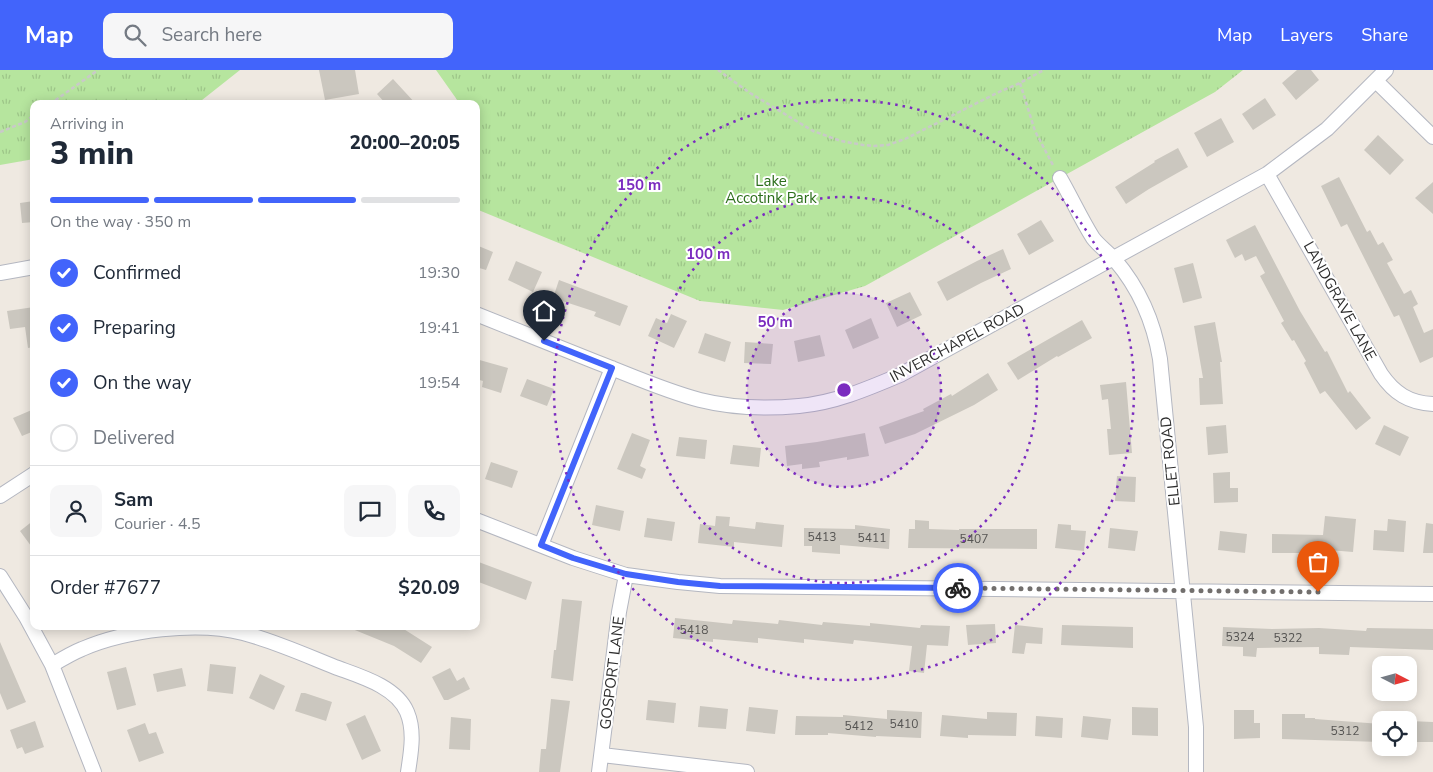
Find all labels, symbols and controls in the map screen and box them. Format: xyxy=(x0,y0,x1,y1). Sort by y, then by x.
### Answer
search box xyxy=(103,13,453,58)
text: Map xyxy=(25,19,73,51)
icon: search xyxy=(121,21,149,49)
text: Search here xyxy=(161,22,262,48)
text: Map xyxy=(1217,23,1252,47)
text: Layers xyxy=(1280,23,1333,47)
text: Share xyxy=(1361,23,1408,47)
text: Arriving in xyxy=(50,113,124,135)
text: 20:00–20:05 xyxy=(349,130,460,156)
text: 3 min xyxy=(50,132,134,175)
park label: Lake Accotink Park xyxy=(725,171,817,208)
text: 150 m xyxy=(617,175,661,195)
text: On the way · 350 m xyxy=(50,211,191,233)
street label: LANDGRAVE LANE xyxy=(1299,238,1381,364)
text: 100 m xyxy=(686,244,730,264)
icon: check xyxy=(50,259,78,287)
text: Confirmed xyxy=(93,260,181,286)
text: 19:30 xyxy=(418,262,460,284)
pin xyxy=(523,290,565,341)
icon: home xyxy=(530,297,558,325)
street label: INVERCHAPEL ROAD xyxy=(886,299,1028,387)
text: 50 m xyxy=(757,312,793,332)
icon: check xyxy=(50,314,78,342)
text: Preparing xyxy=(93,315,176,341)
text: 19:41 xyxy=(418,317,460,339)
icon: check xyxy=(50,369,78,397)
text: On the way xyxy=(93,370,191,396)
text: 19:54 xyxy=(418,372,460,394)
centre of rings xyxy=(835,381,853,399)
street label: ELLET ROAD xyxy=(1155,415,1185,507)
text: Delivered xyxy=(93,425,175,451)
button: person xyxy=(50,485,102,537)
button: chat xyxy=(344,485,396,537)
button: phone xyxy=(408,485,460,537)
text: Sam xyxy=(114,487,153,513)
text: Courier · 4.5 xyxy=(114,513,200,535)
house number: 5413 xyxy=(808,529,836,545)
house number: 5411 xyxy=(858,530,886,546)
house number: 5407 xyxy=(960,531,988,547)
pin xyxy=(1297,541,1339,592)
icon: bag xyxy=(1304,548,1332,576)
courier xyxy=(933,563,983,613)
icon: bike xyxy=(944,574,972,602)
text: Order #7677 xyxy=(50,575,161,601)
text: $20.09 xyxy=(398,575,460,601)
street label: GOSPORT LANE xyxy=(595,615,629,731)
house number: 5418 xyxy=(680,622,708,638)
house number: 5324 xyxy=(1226,629,1254,645)
house number: 5322 xyxy=(1274,630,1302,646)
north arrow xyxy=(1372,656,1418,701)
map controls xyxy=(1372,656,1417,756)
button: locate xyxy=(1372,711,1417,756)
house number: 5410 xyxy=(890,716,918,732)
house number: 5412 xyxy=(845,718,873,734)
house number: 5312 xyxy=(1331,723,1359,739)

